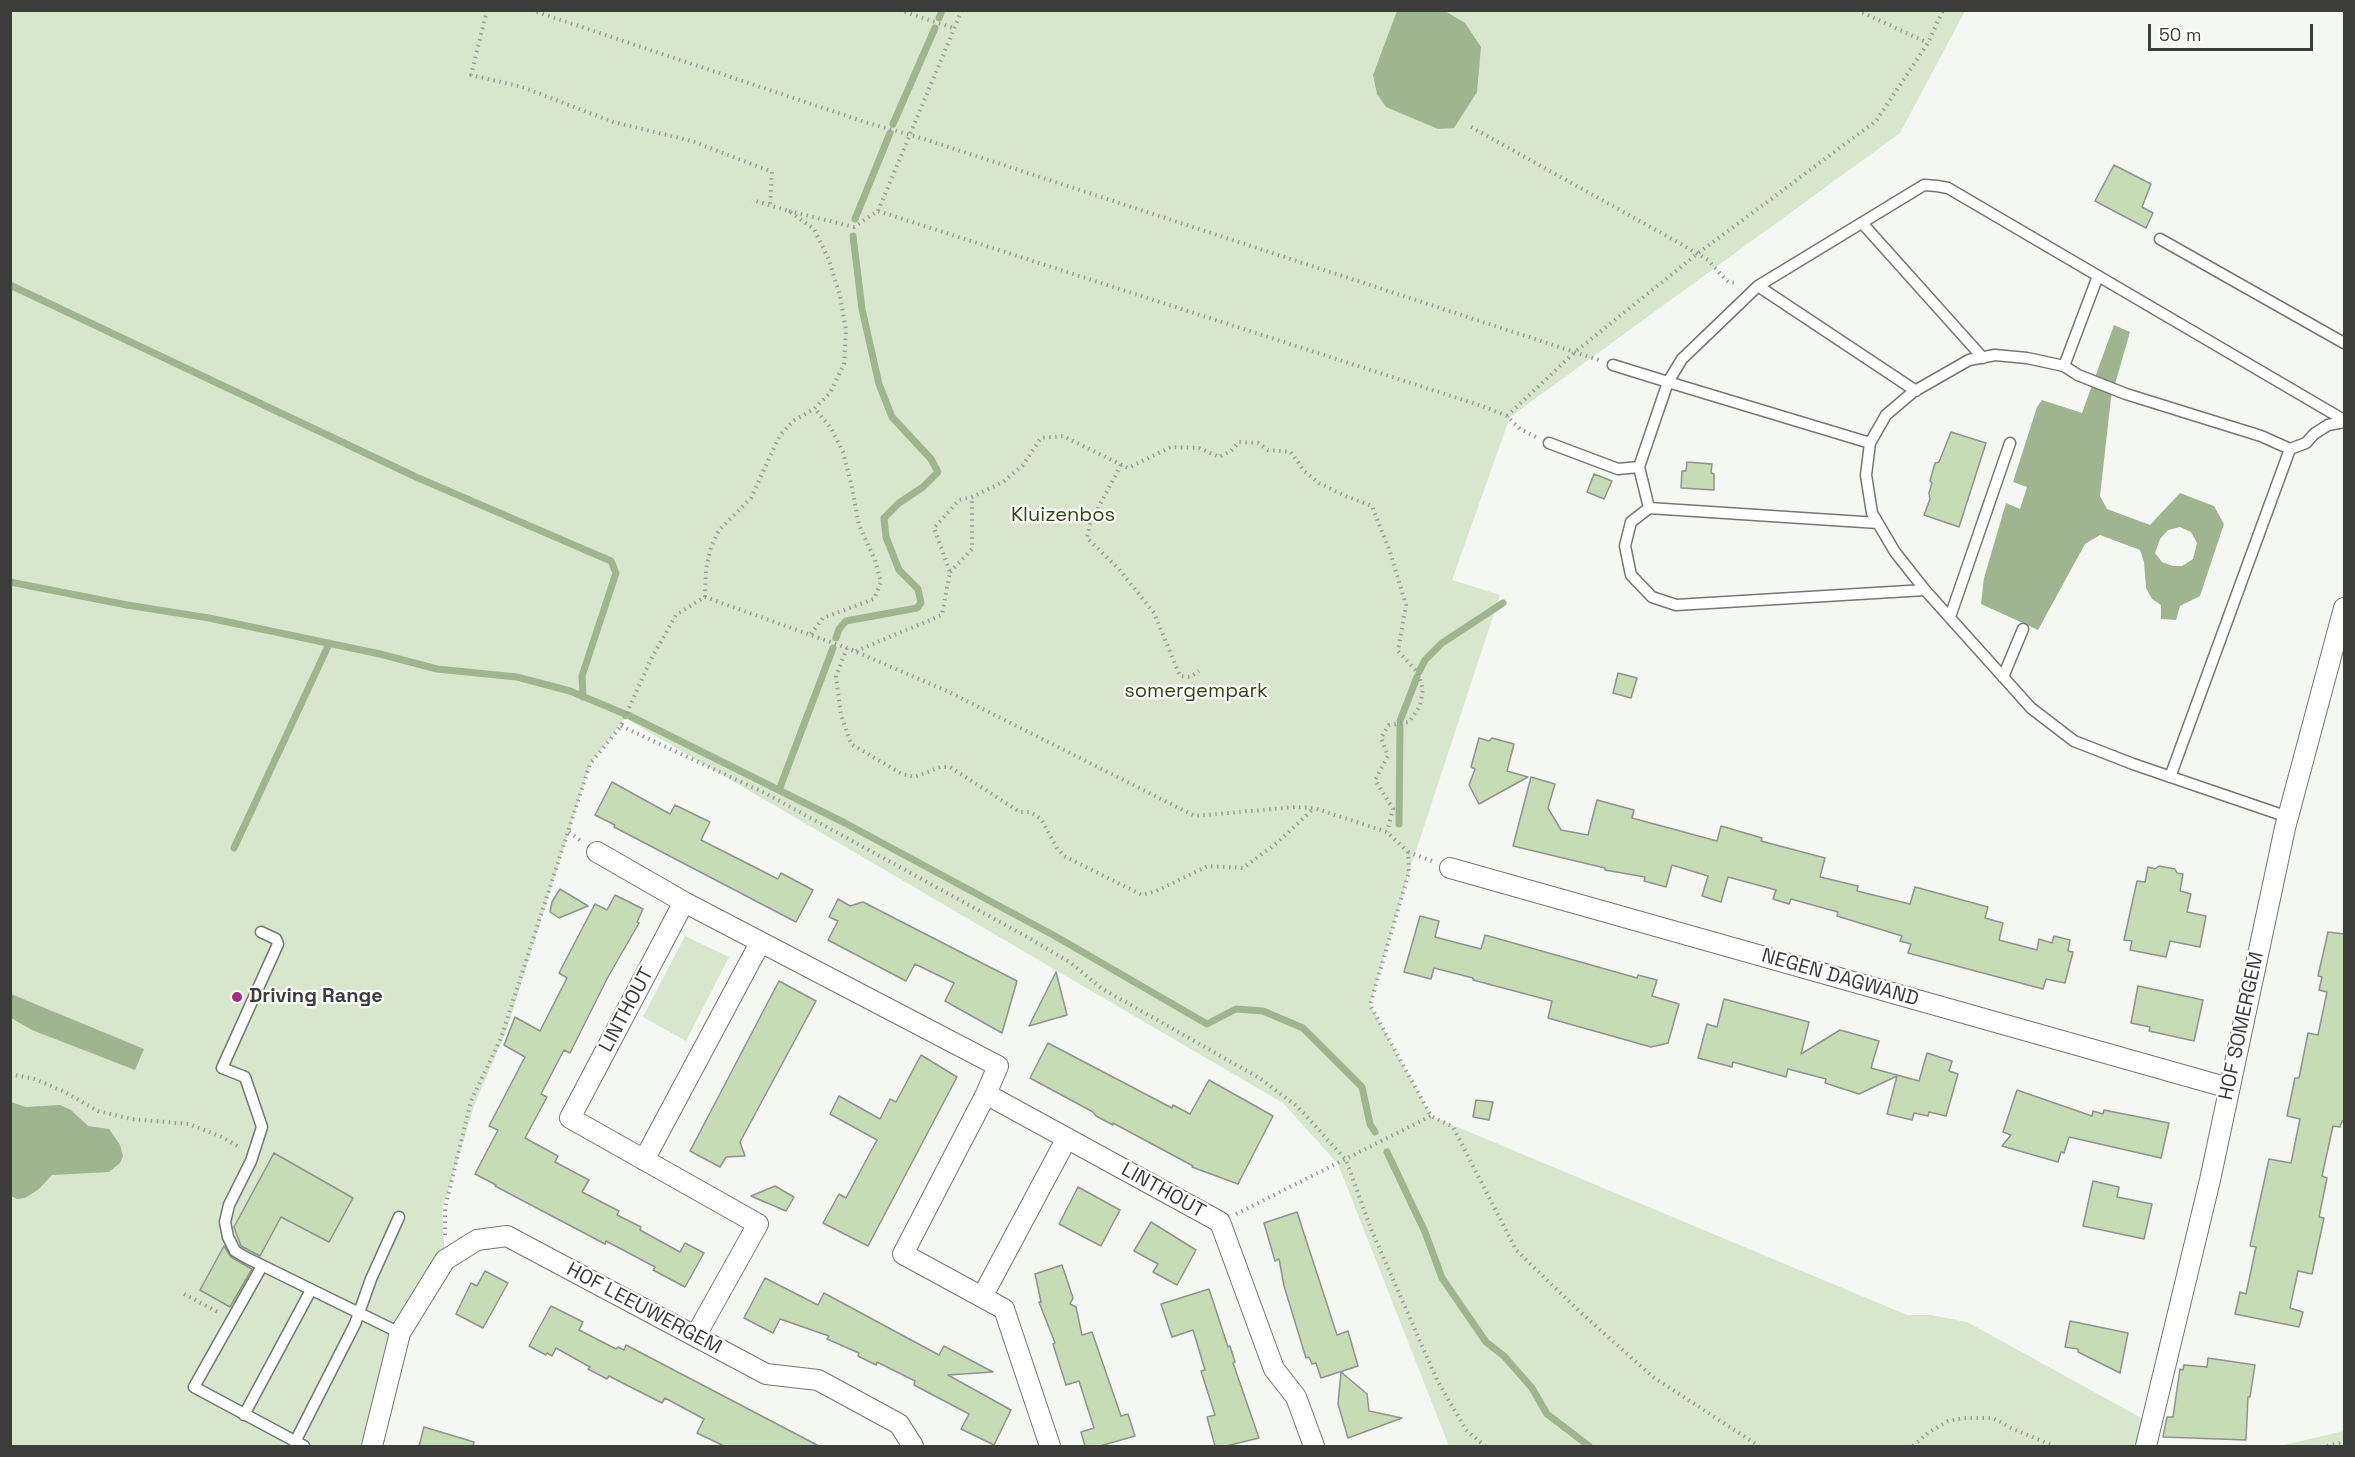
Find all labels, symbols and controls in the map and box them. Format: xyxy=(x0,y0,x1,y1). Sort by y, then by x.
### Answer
scale bar xyxy=(2151,12,2316,50)
text: 50 m xyxy=(2159,23,2201,46)
park label: Kluizenbos xyxy=(1011,504,1115,528)
park label: somergempark xyxy=(1124,680,1268,704)
street label: NEGEN DAGWAND xyxy=(1759,944,1921,1012)
street label: HOF SOMERGEM xyxy=(2215,950,2269,1102)
street label: LINTHOUT xyxy=(595,964,659,1056)
place label: Driving Range xyxy=(249,985,383,1009)
marker: Driving Range xyxy=(230,990,244,1004)
street label: LINTHOUT xyxy=(1117,1158,1209,1224)
street label: HOF LEEUWERGEM xyxy=(562,1258,726,1360)

